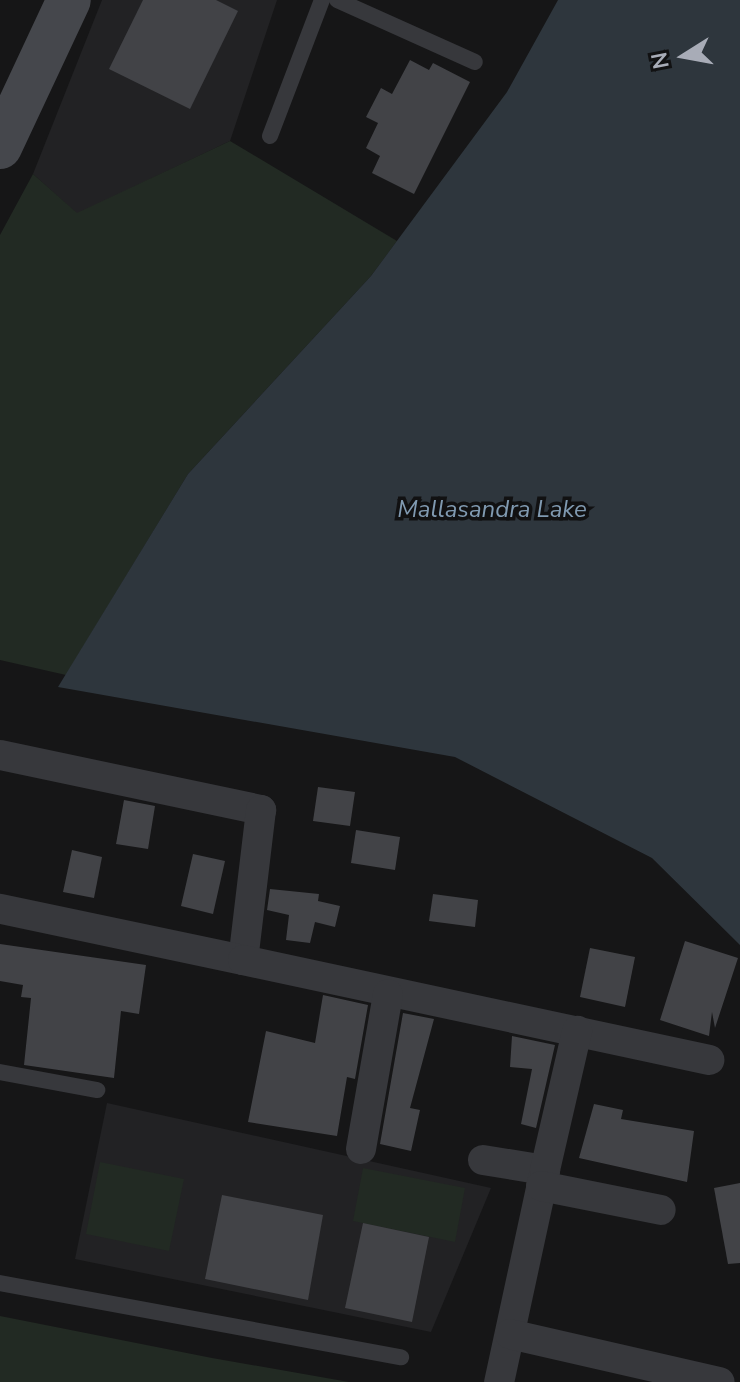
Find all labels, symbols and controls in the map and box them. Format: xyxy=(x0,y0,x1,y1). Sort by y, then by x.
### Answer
north arrow xyxy=(644,16,724,96)
text: N xyxy=(644,50,677,72)
water label: Mallasandra Lake xyxy=(397,496,587,524)

